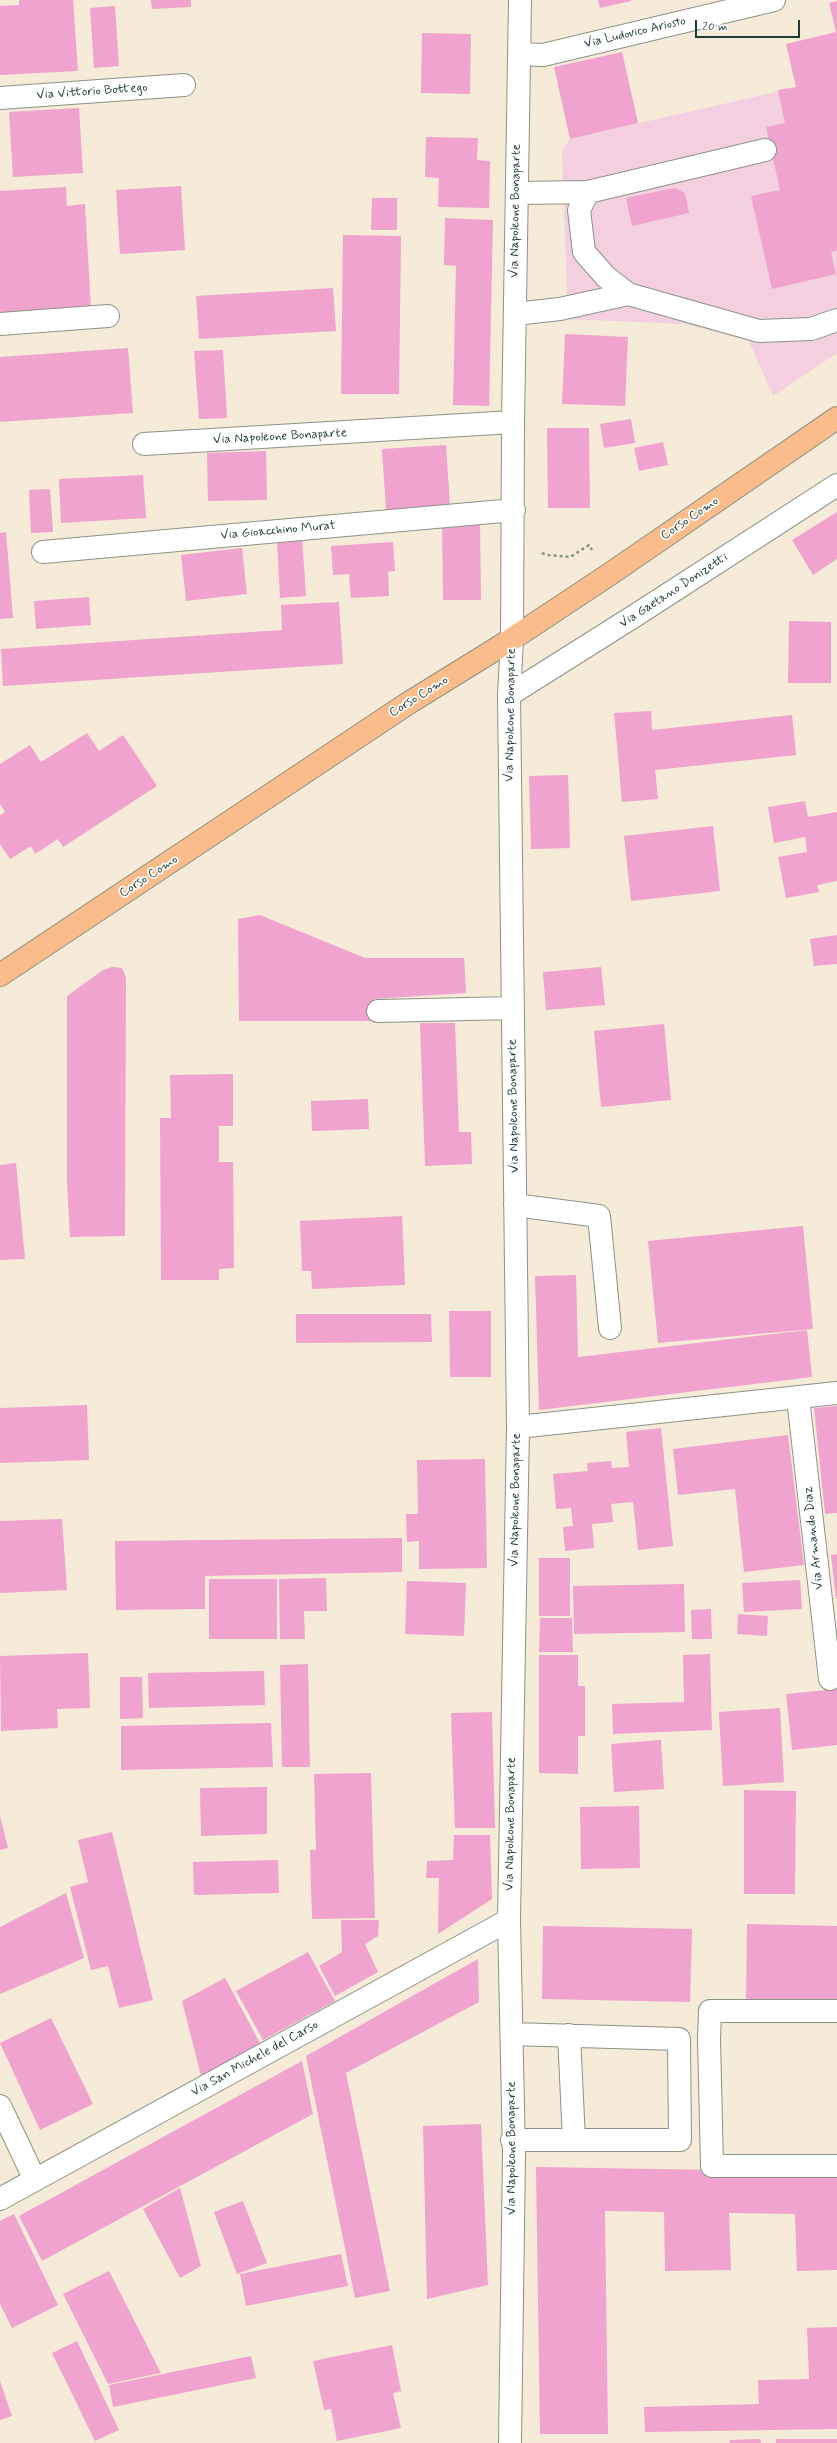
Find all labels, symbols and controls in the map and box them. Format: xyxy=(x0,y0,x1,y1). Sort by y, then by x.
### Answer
scale bar xyxy=(697,12,802,38)
street label: Via Ludovico Ariosto xyxy=(583,14,687,52)
text: 20 m xyxy=(702,19,728,35)
street label: Via Vittorio Bottego xyxy=(36,80,148,104)
street label: Via Napoleone Bonaparte xyxy=(507,144,525,278)
street label: Via Napoleone Bonaparte xyxy=(213,426,347,448)
street label: Corso Como xyxy=(658,494,722,544)
street label: Via Gioacchino Murat xyxy=(220,518,336,544)
street label: Via Gaetano Donizetti xyxy=(617,550,731,632)
street label: Via Napoleone Bonaparte xyxy=(502,648,520,782)
street label: Corso Como xyxy=(387,673,451,721)
street label: Corso Como xyxy=(117,852,181,902)
street label: Via Napoleone Bonaparte xyxy=(505,1039,523,1173)
street label: Via Napoleone Bonaparte xyxy=(507,1433,525,1567)
street label: Via Armando Diaz xyxy=(801,1486,827,1590)
street label: Via Napoleone Bonaparte xyxy=(502,1757,520,1891)
street label: Via San Michele del Carso xyxy=(189,2017,321,2101)
street label: Via Napoleone Bonaparte xyxy=(504,2081,520,2215)

